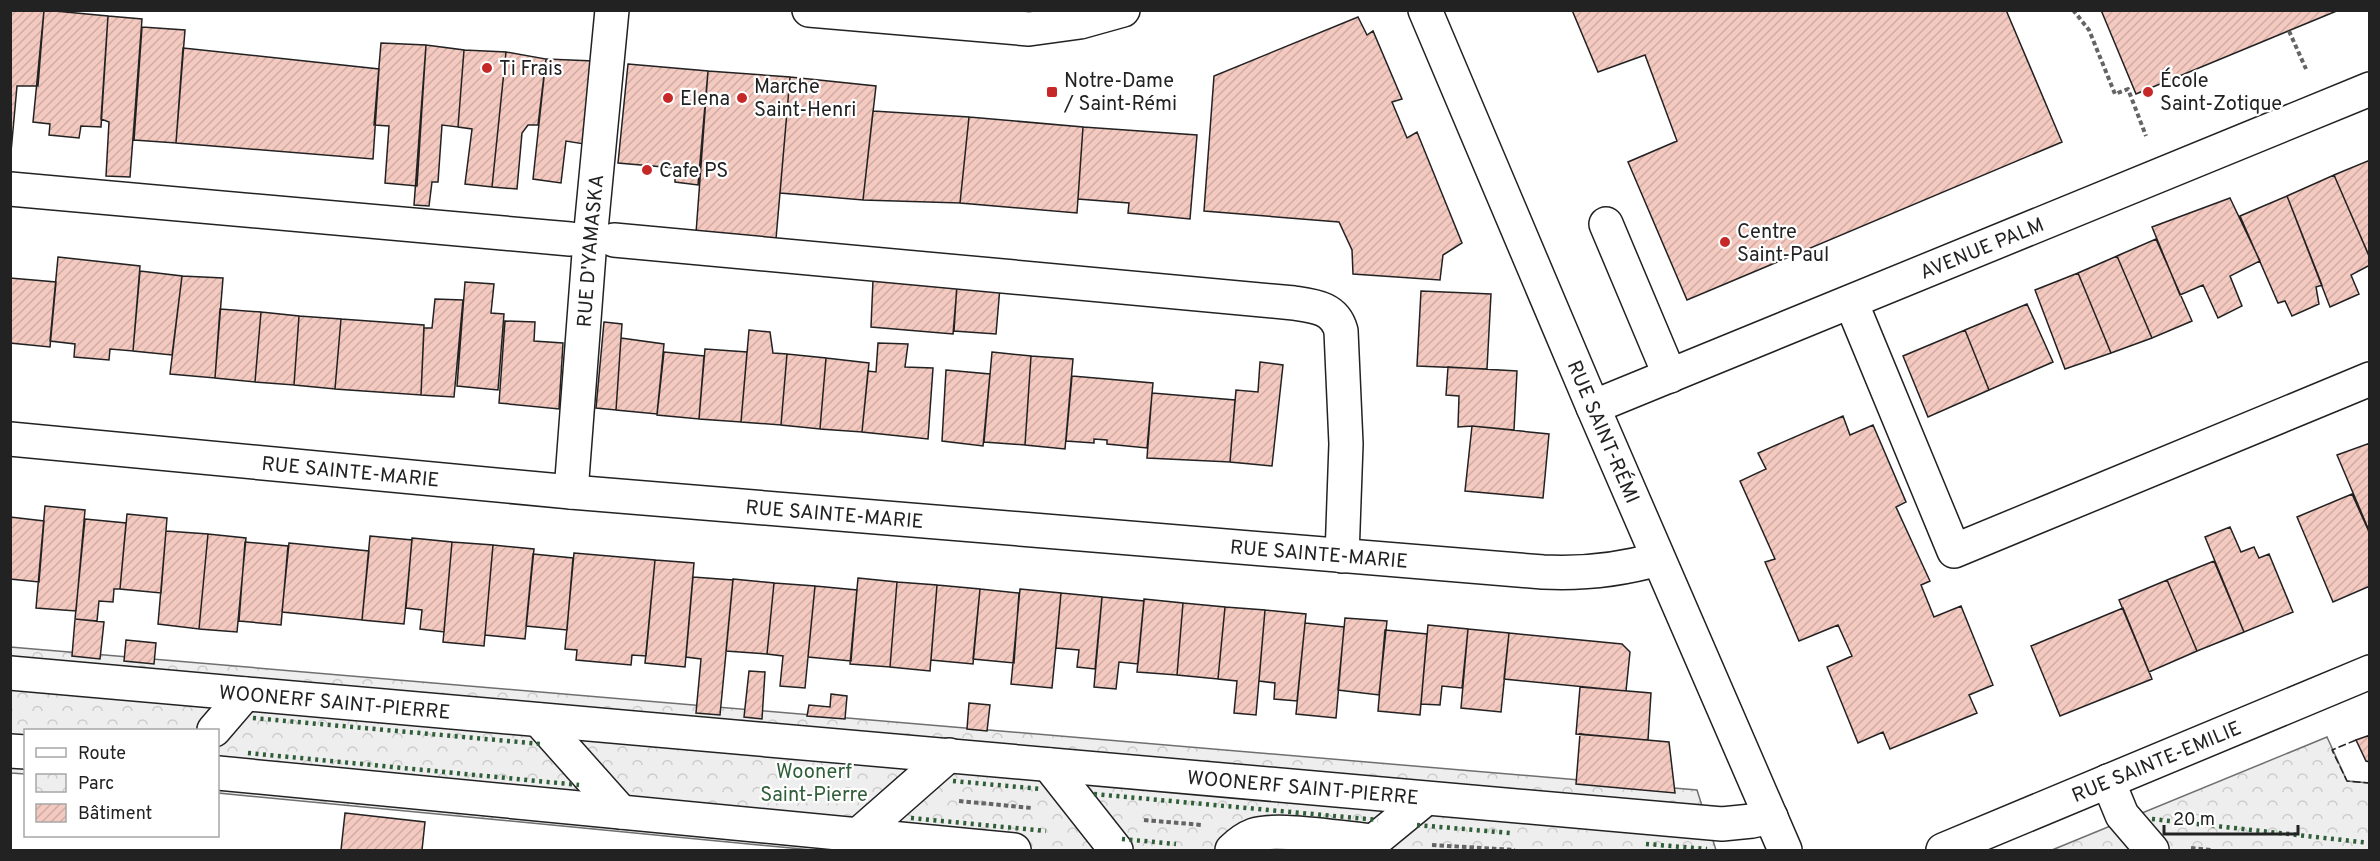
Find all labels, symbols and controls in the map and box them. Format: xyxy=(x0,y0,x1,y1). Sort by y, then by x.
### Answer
place label: Ti Frais xyxy=(499,57,563,83)
marker: Ti Frais xyxy=(480,61,494,75)
place label: École Saint-Zotique xyxy=(2160,67,2282,118)
place label: Notre-Dame / Saint-Rémi xyxy=(1063,69,1177,118)
place label: Marche Saint-Henri xyxy=(754,75,856,124)
marker: Notre-Dame / Saint-Rémi xyxy=(1045,85,1059,99)
marker: École Saint-Zotique xyxy=(2141,85,2155,99)
place label: Elena xyxy=(680,87,730,113)
marker: Elena xyxy=(661,91,675,105)
marker: Marche Saint-Henri xyxy=(735,91,749,105)
place label: Cafe PS xyxy=(659,159,728,185)
marker: Cafe PS xyxy=(640,163,654,177)
street label: RUE D'YAMASKA xyxy=(572,173,611,328)
street label: AVENUE PALM xyxy=(1916,213,2048,287)
place label: Centre Saint-Paul xyxy=(1737,220,1829,269)
marker: Centre Saint-Paul xyxy=(1718,235,1732,249)
street label: RUE SAINT-RÉMI xyxy=(1560,357,1644,508)
street label: RUE SAINTE-MARIE xyxy=(260,452,440,494)
street label: RUE SAINTE-MARIE xyxy=(744,495,924,536)
street label: RUE SAINTE-MARIE xyxy=(1229,535,1409,576)
street label: WOONERF SAINT-PIERRE xyxy=(218,680,452,727)
street label: RUE SAINTE-EMILIE xyxy=(2068,716,2246,810)
legend xyxy=(24,729,219,837)
text: Route xyxy=(78,743,126,766)
park label: Woonerf Saint-Pierre xyxy=(760,760,868,809)
street label: WOONERF SAINT-PIERRE xyxy=(1186,766,1420,812)
text: Parc xyxy=(78,773,114,796)
scale bar xyxy=(2164,798,2298,836)
text: Bâtiment xyxy=(78,803,152,826)
text: 20 m xyxy=(2173,809,2215,832)

